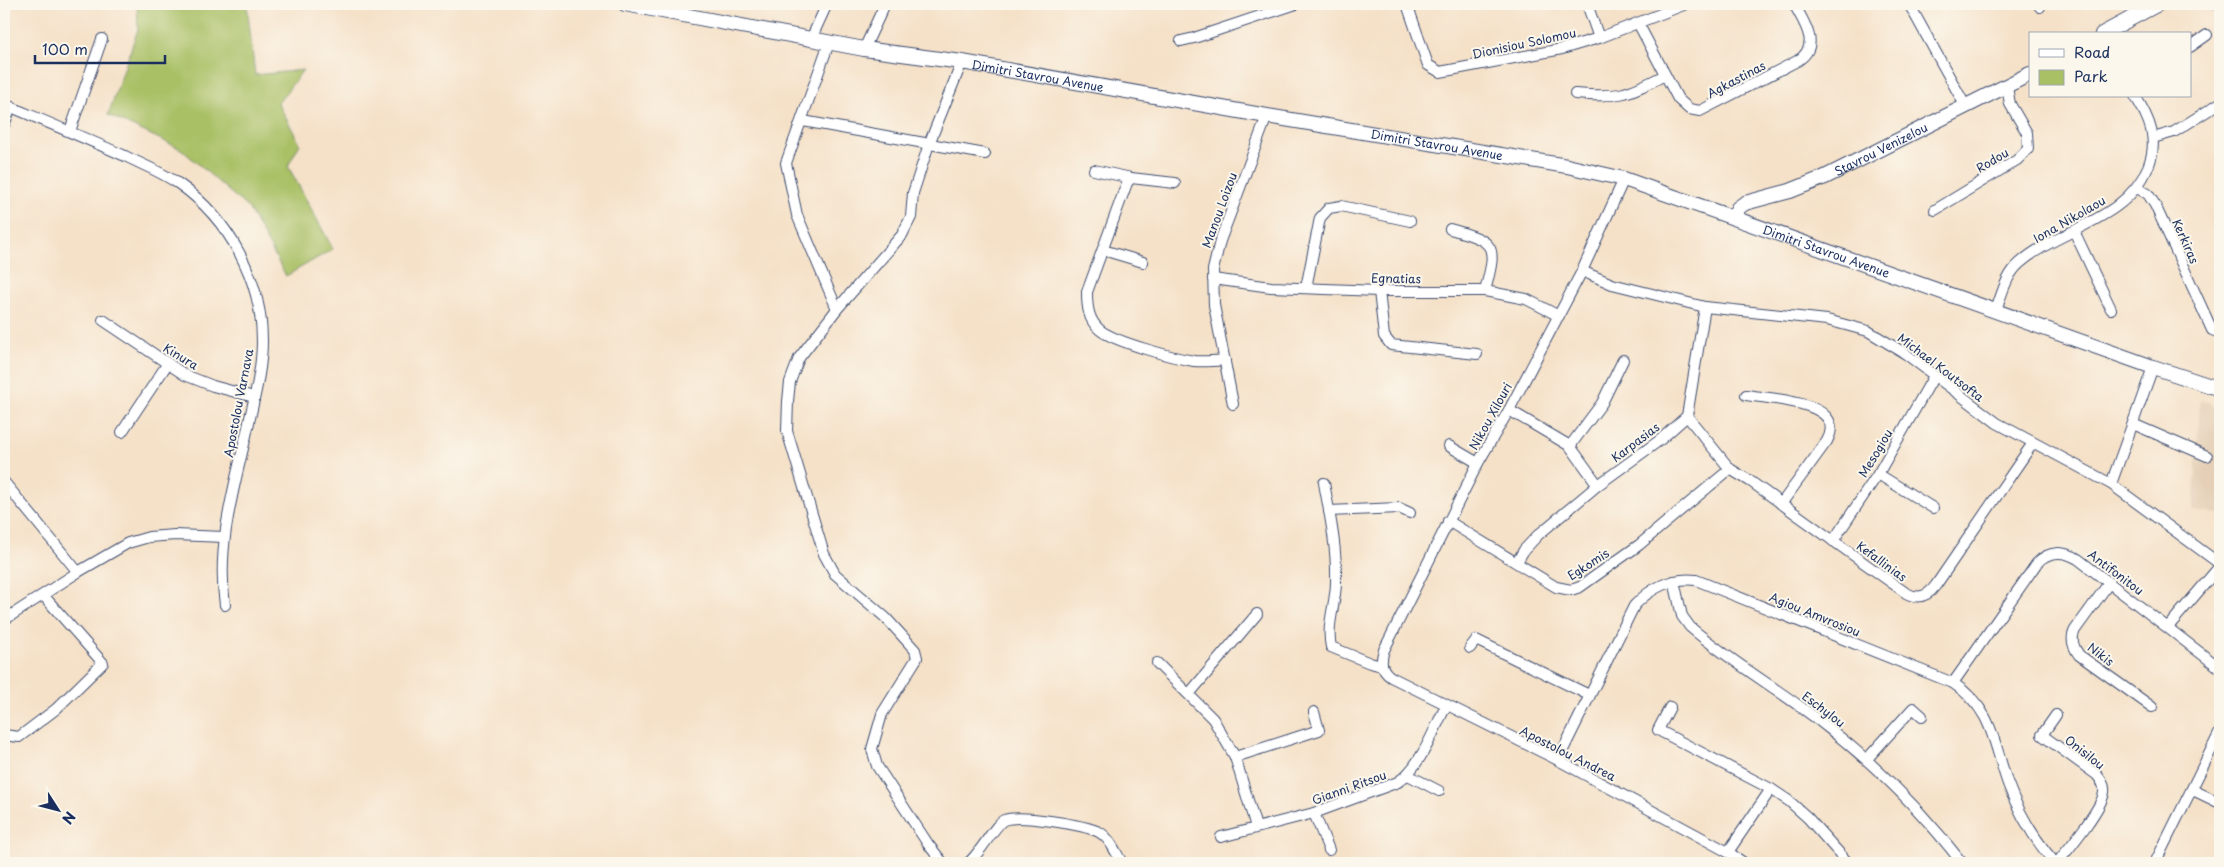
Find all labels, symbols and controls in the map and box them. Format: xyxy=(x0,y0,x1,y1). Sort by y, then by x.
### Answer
street label: Dionisiou Solomou xyxy=(1470,23,1578,63)
scale bar xyxy=(35,32,165,64)
legend xyxy=(2029,32,2192,98)
text: 100 m xyxy=(42,37,88,60)
text: Road xyxy=(2074,40,2110,63)
street label: Dimitri Stavrou Avenue xyxy=(970,55,1106,96)
street label: Agkastinas xyxy=(1703,56,1769,102)
text: Park xyxy=(2074,64,2108,87)
street label: Stavrou Venizelou xyxy=(1831,118,1931,180)
street label: Dimitri Stavrou Avenue xyxy=(1369,124,1505,164)
street label: Rodou xyxy=(1972,143,2012,177)
street label: Manou Loizou xyxy=(1197,170,1241,250)
street label: Iona Nikolaou xyxy=(2029,191,2109,247)
street label: Kerkiras xyxy=(2168,216,2204,267)
street label: Dimitri Stavrou Avenue xyxy=(1760,220,1893,282)
street label: Egnatias xyxy=(1371,269,1422,287)
street label: Michael Koutsofta xyxy=(1894,329,1988,406)
street label: Kinura xyxy=(160,338,203,374)
street label: Apostolou Varnava xyxy=(219,347,257,459)
street label: Nikou Xilouri xyxy=(1464,379,1516,453)
street label: Karpasias xyxy=(1607,418,1663,466)
street label: Mesogiou xyxy=(1853,425,1897,481)
street label: Kefallinias xyxy=(1853,537,1911,586)
street label: Egkomis xyxy=(1564,544,1613,584)
street label: Antifonitou xyxy=(2084,545,2148,599)
street label: Agiou Amvrosiou xyxy=(1767,587,1863,641)
street label: Nikis xyxy=(2084,638,2118,670)
street label: Eschylou xyxy=(1799,687,1849,731)
street label: Apostolou Andrea xyxy=(1517,721,1619,785)
street label: Onisilou xyxy=(2061,731,2109,773)
street label: Gianni Ritsou xyxy=(1309,765,1389,809)
north arrow xyxy=(32,784,82,834)
text: N xyxy=(57,807,81,829)

